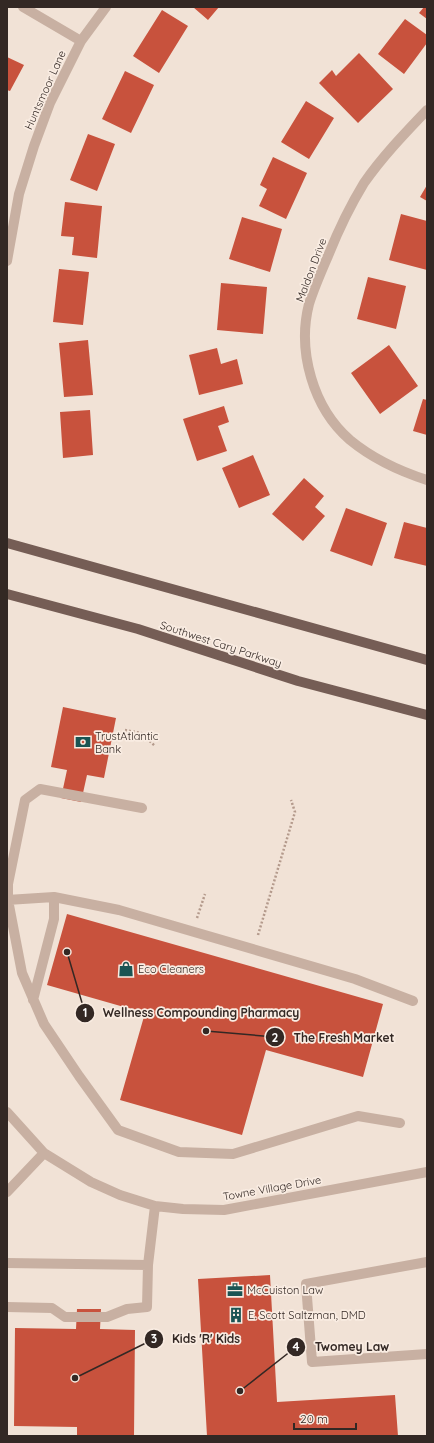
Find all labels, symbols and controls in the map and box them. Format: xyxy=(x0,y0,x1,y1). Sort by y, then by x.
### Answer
street label: Huntsmoor Lane xyxy=(21,48,69,132)
street label: Maldon Drive xyxy=(292,236,330,304)
street label: Southwest Cary Parkway xyxy=(158,618,284,670)
place label: TrustAtlantic Bank xyxy=(95,729,159,756)
bank icon: TrustAtlantic Bank xyxy=(74,733,92,751)
shop icon: Eco Cleaners xyxy=(117,960,135,978)
place label: Eco Cleaners xyxy=(138,962,204,976)
callout: Wellness Compounding Pharmacy xyxy=(75,1001,307,1025)
text: 1 xyxy=(83,1005,87,1020)
text: Wellness Compounding Pharmacy xyxy=(103,1005,299,1020)
callout: The Fresh Market xyxy=(265,1025,402,1049)
text: 2 xyxy=(272,1030,279,1045)
text: The Fresh Market xyxy=(294,1030,395,1045)
street label: Towne Village Drive xyxy=(222,1172,322,1204)
office icon: McCuiston Law xyxy=(226,1281,244,1299)
place label: McCuiston Law xyxy=(247,1283,323,1297)
building icon: E. Scott Saltzman, DMD xyxy=(227,1306,245,1324)
place label: E. Scott Saltzman, DMD xyxy=(248,1308,366,1322)
callout: Kids 'R' Kids xyxy=(144,1327,248,1351)
text: 3 xyxy=(151,1331,157,1346)
text: Kids 'R' Kids xyxy=(172,1331,240,1346)
callout: Twomey Law xyxy=(286,1335,397,1359)
text: 4 xyxy=(292,1339,300,1354)
text: Twomey Law xyxy=(315,1339,389,1354)
scale bar xyxy=(294,1405,356,1431)
text: 20 m xyxy=(300,1411,328,1426)

